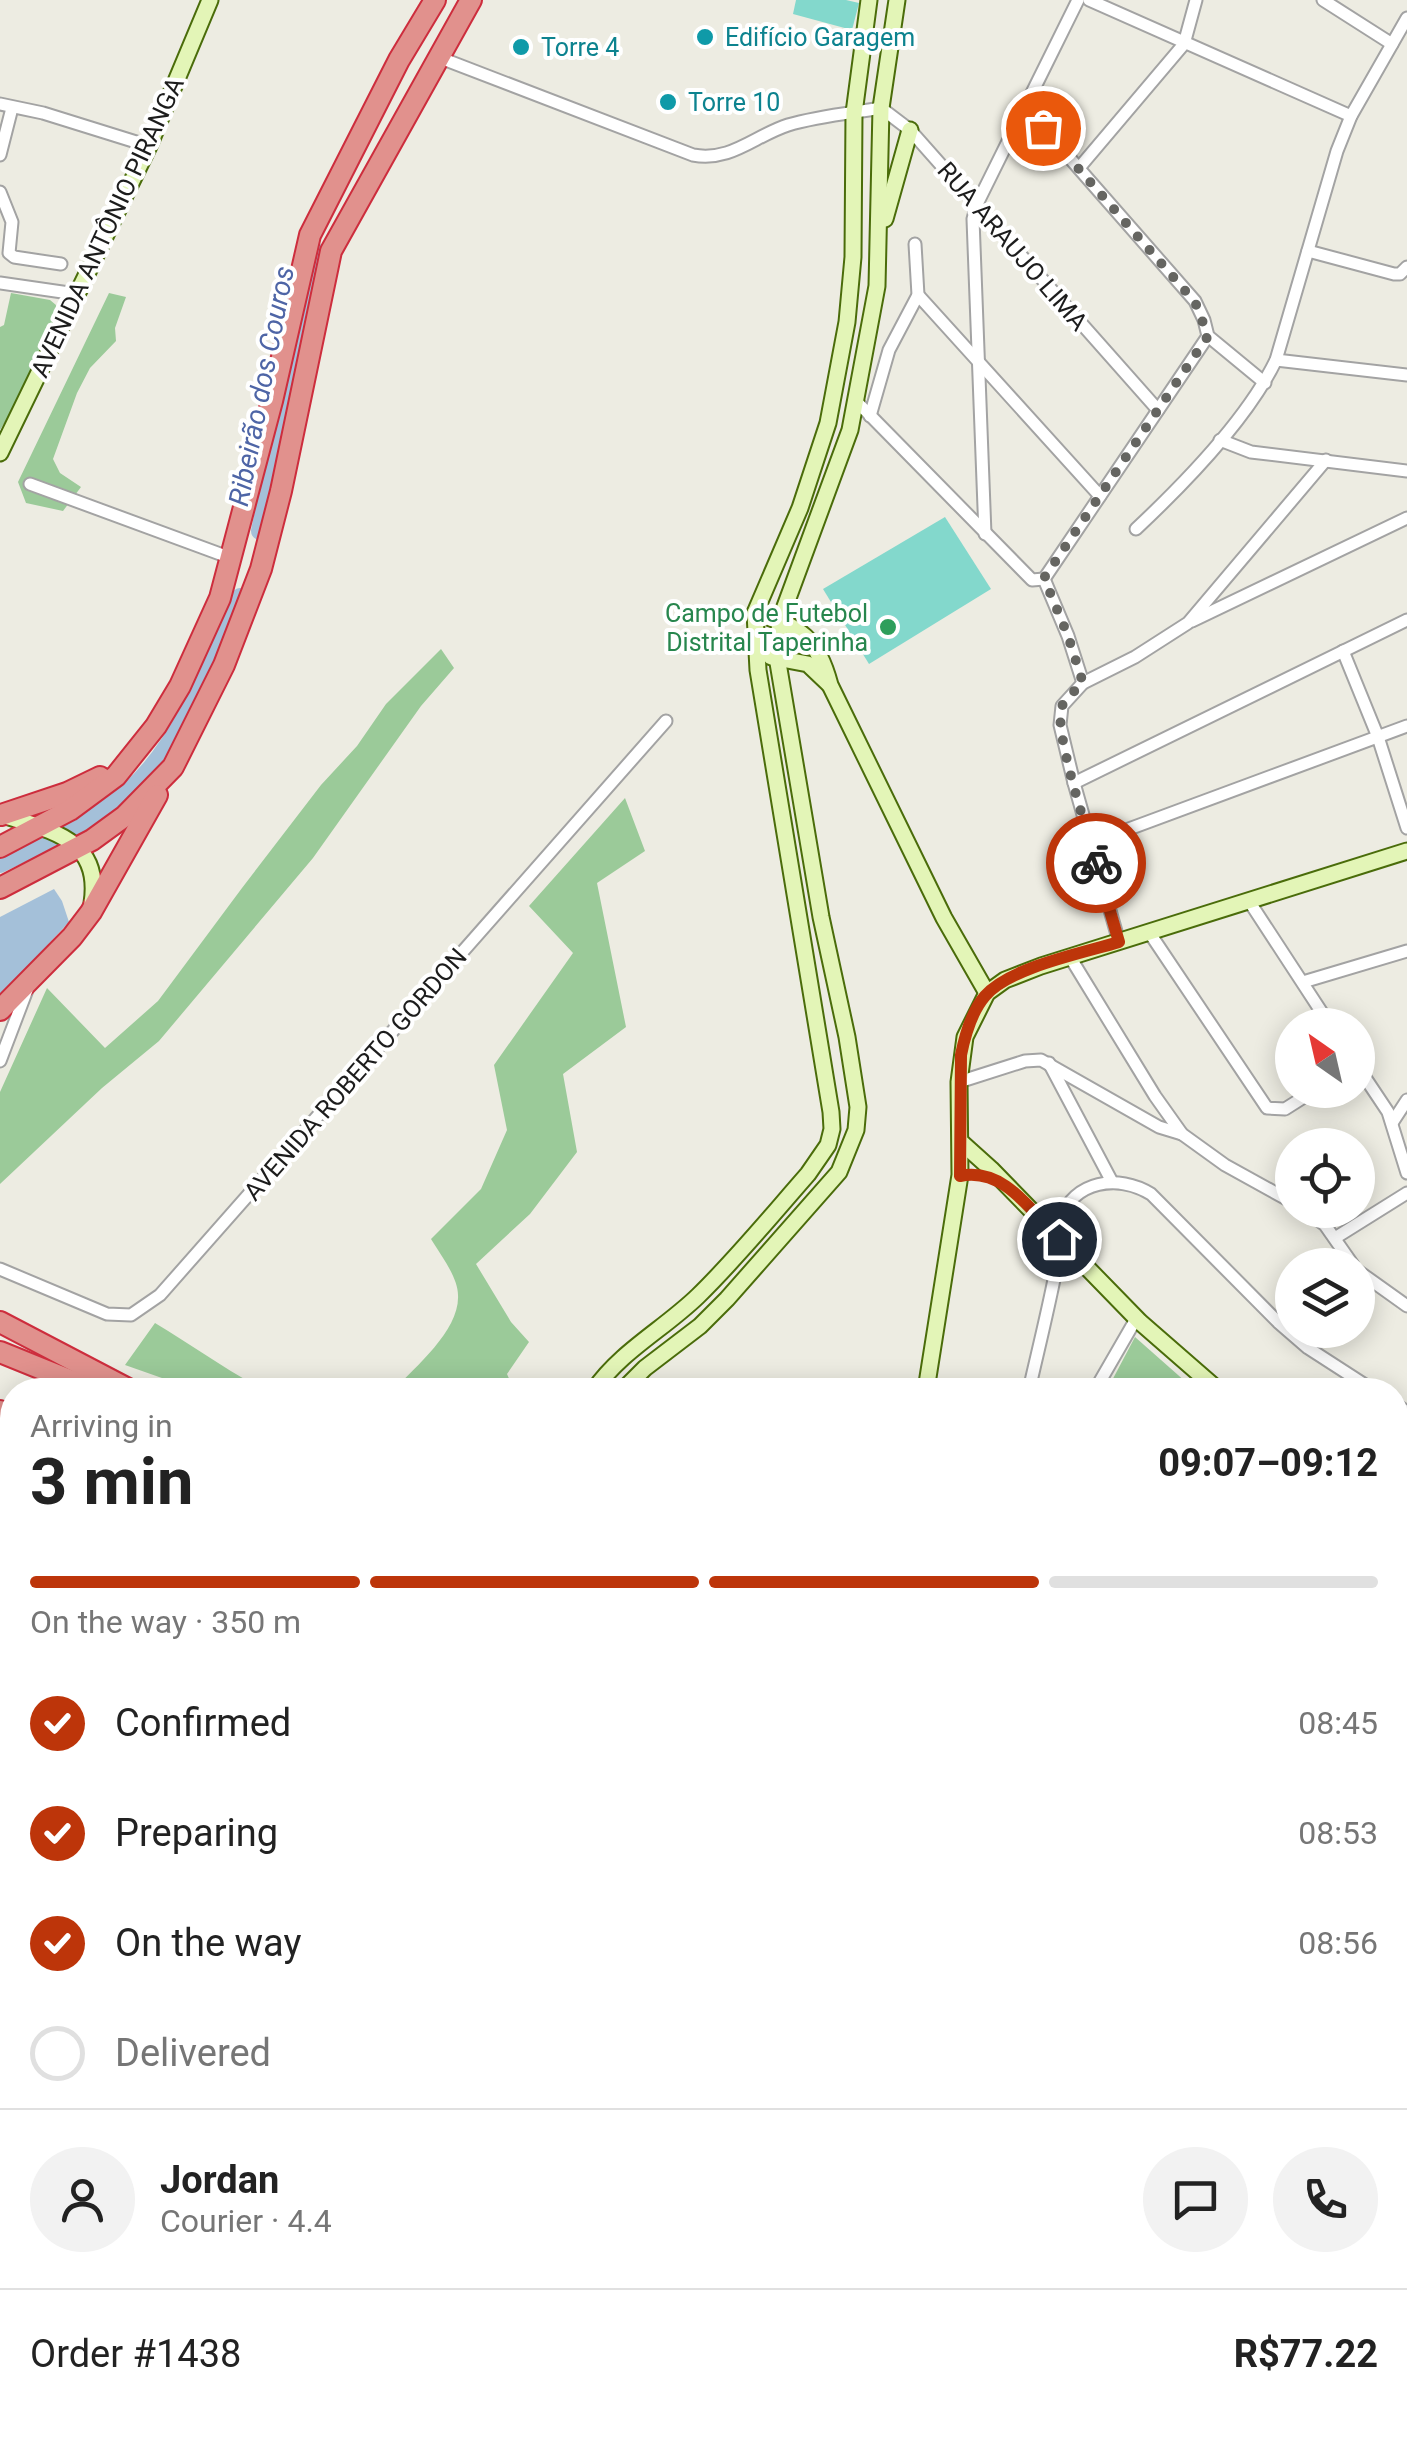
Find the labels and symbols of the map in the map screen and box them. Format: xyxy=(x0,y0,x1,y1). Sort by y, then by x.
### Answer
place label: Edifício Garagem xyxy=(725,23,915,52)
marker: Edifício Garagem xyxy=(694,26,716,48)
place label: Torre 4 xyxy=(541,33,619,62)
marker: Torre 4 xyxy=(510,36,532,58)
street label: AVENIDA ANTÔNIO PIRANGA xyxy=(24,72,190,382)
pin xyxy=(1001,86,1086,171)
place label: Torre 10 xyxy=(688,88,780,117)
marker: Torre 10 xyxy=(657,91,679,113)
street label: RUA ARAUJO LIMA xyxy=(932,156,1094,336)
water label: Ribeirão dos Couros xyxy=(222,263,301,509)
place label: Campo de Futebol Distrital Taperinha xyxy=(665,599,868,657)
marker: Campo de Futebol Distrital Taperinha xyxy=(877,616,899,638)
courier xyxy=(1046,813,1146,913)
street label: AVENIDA ROBERTO GORDON xyxy=(238,942,473,1206)
north arrow xyxy=(1275,1008,1375,1108)
pin xyxy=(1017,1197,1102,1282)

